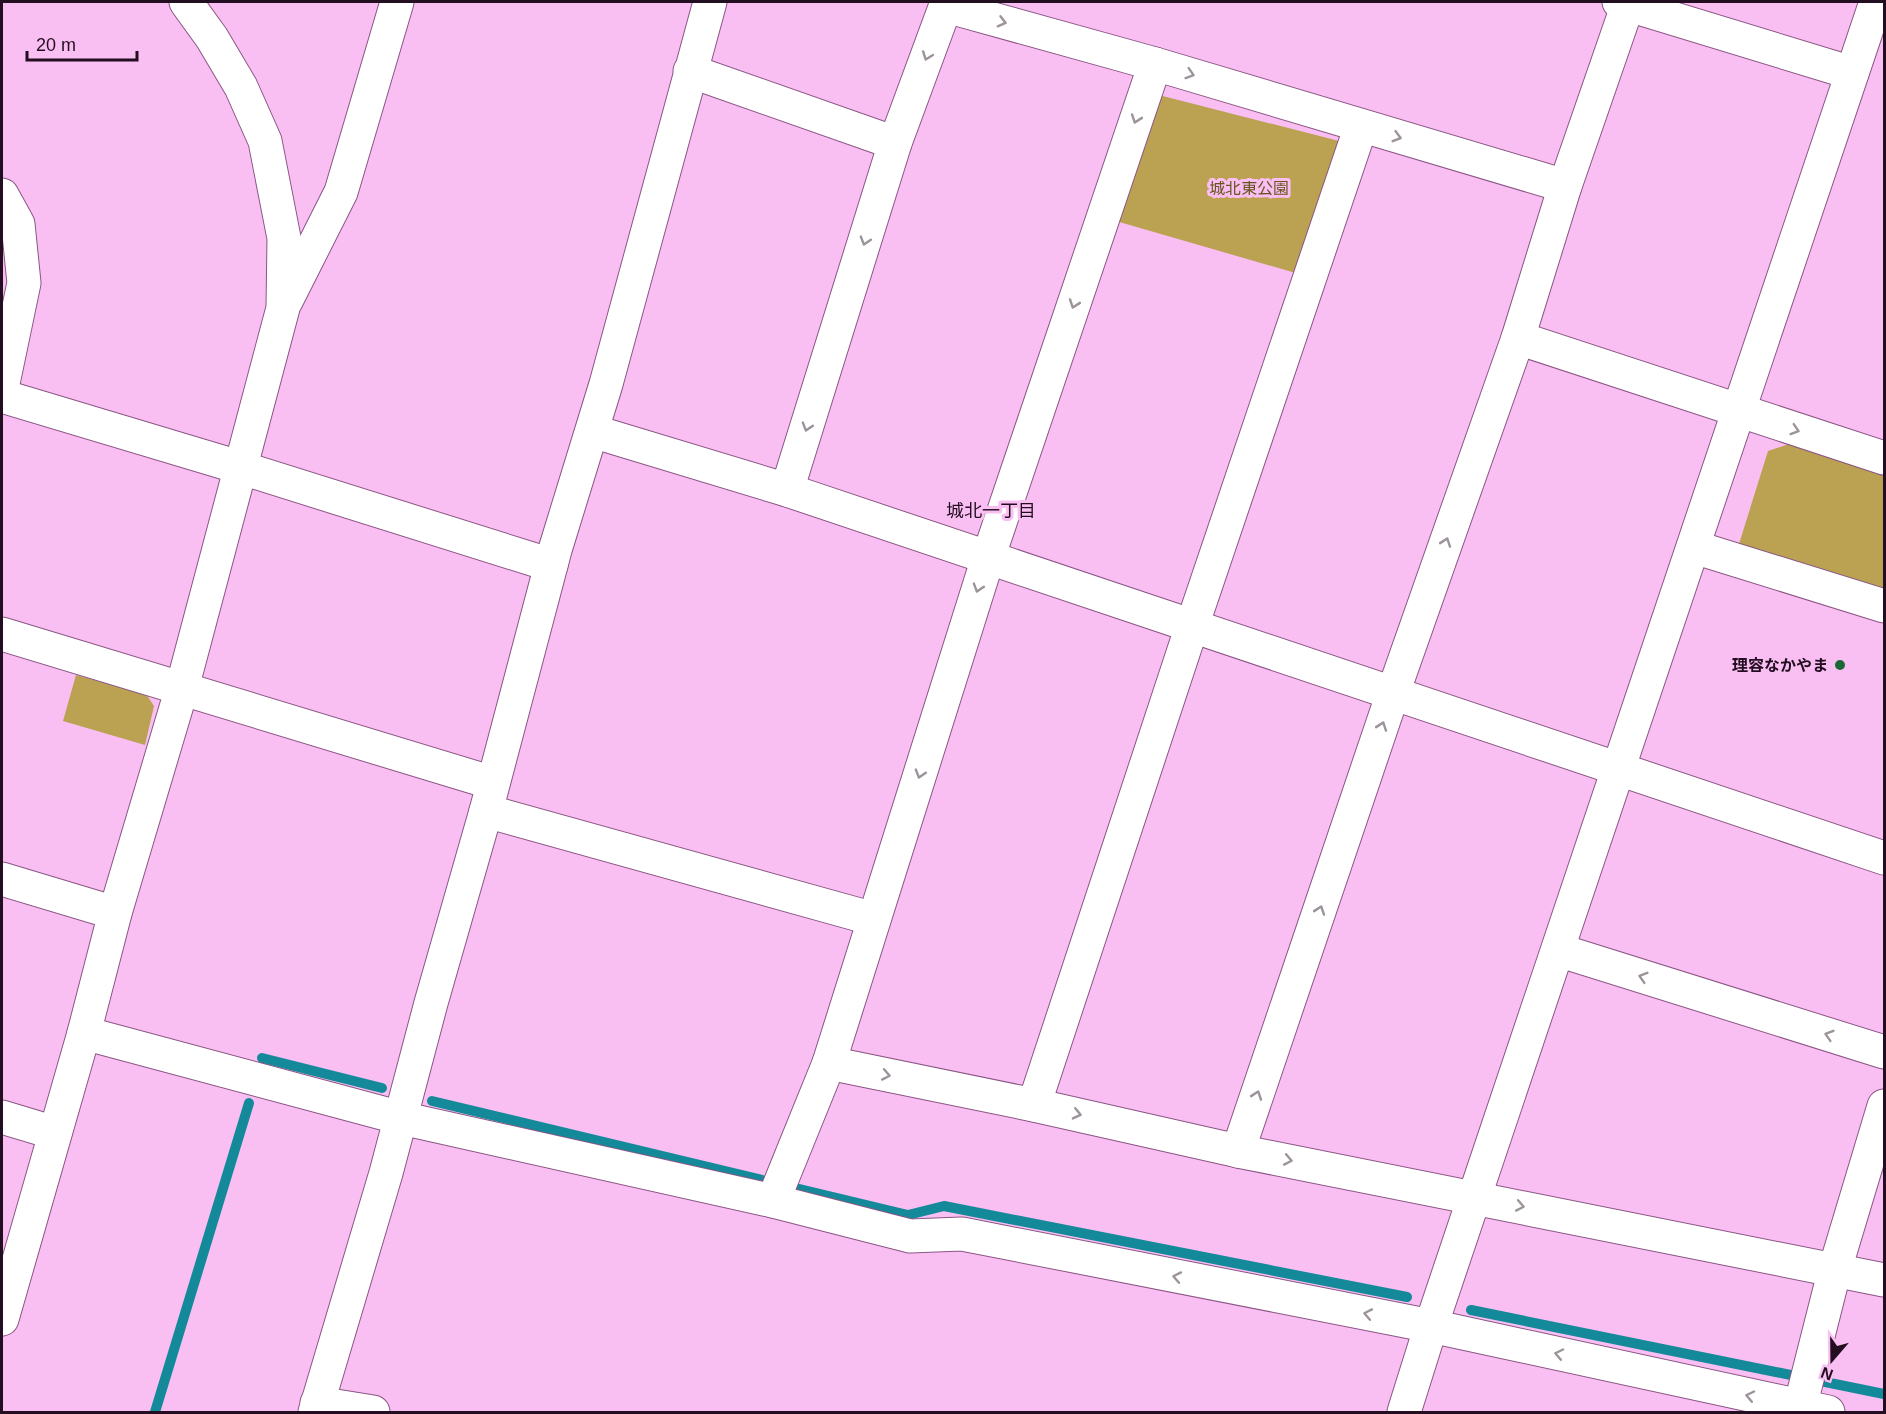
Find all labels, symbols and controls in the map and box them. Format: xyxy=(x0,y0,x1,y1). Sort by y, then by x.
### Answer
one-way arrow xyxy=(997,15,1007,27)
scale bar xyxy=(27,24,136,62)
text: 20 m xyxy=(36,35,76,55)
one-way arrow xyxy=(922,51,935,61)
one-way arrow xyxy=(1184,67,1195,79)
one-way arrow xyxy=(1131,113,1143,124)
one-way arrow xyxy=(1391,130,1402,142)
park label: 城北東公園 xyxy=(1209,180,1289,197)
one-way arrow xyxy=(860,235,872,246)
one-way arrow xyxy=(1068,298,1081,309)
one-way arrow xyxy=(802,421,814,432)
one-way arrow xyxy=(1789,423,1800,435)
district label: 城北一丁目 xyxy=(946,501,1036,521)
one-way arrow xyxy=(1439,537,1452,548)
one-way arrow xyxy=(973,582,985,593)
place label: 理容なかやま xyxy=(1732,657,1828,674)
marker: 理容なかやま xyxy=(1833,658,1847,672)
one-way arrow xyxy=(1375,721,1387,732)
one-way arrow xyxy=(915,768,927,779)
one-way arrow xyxy=(1312,905,1325,916)
one-way arrow xyxy=(1638,971,1649,984)
one-way arrow xyxy=(1824,1030,1835,1042)
one-way arrow xyxy=(881,1067,891,1080)
one-way arrow xyxy=(1250,1090,1262,1101)
one-way arrow xyxy=(1072,1107,1082,1120)
one-way arrow xyxy=(1283,1153,1293,1166)
one-way arrow xyxy=(1515,1199,1525,1212)
one-way arrow xyxy=(1172,1271,1182,1284)
one-way arrow xyxy=(1364,1308,1374,1321)
north arrow xyxy=(1802,1330,1862,1390)
one-way arrow xyxy=(1555,1349,1565,1362)
text: N xyxy=(1819,1364,1835,1384)
one-way arrow xyxy=(1745,1390,1755,1403)

